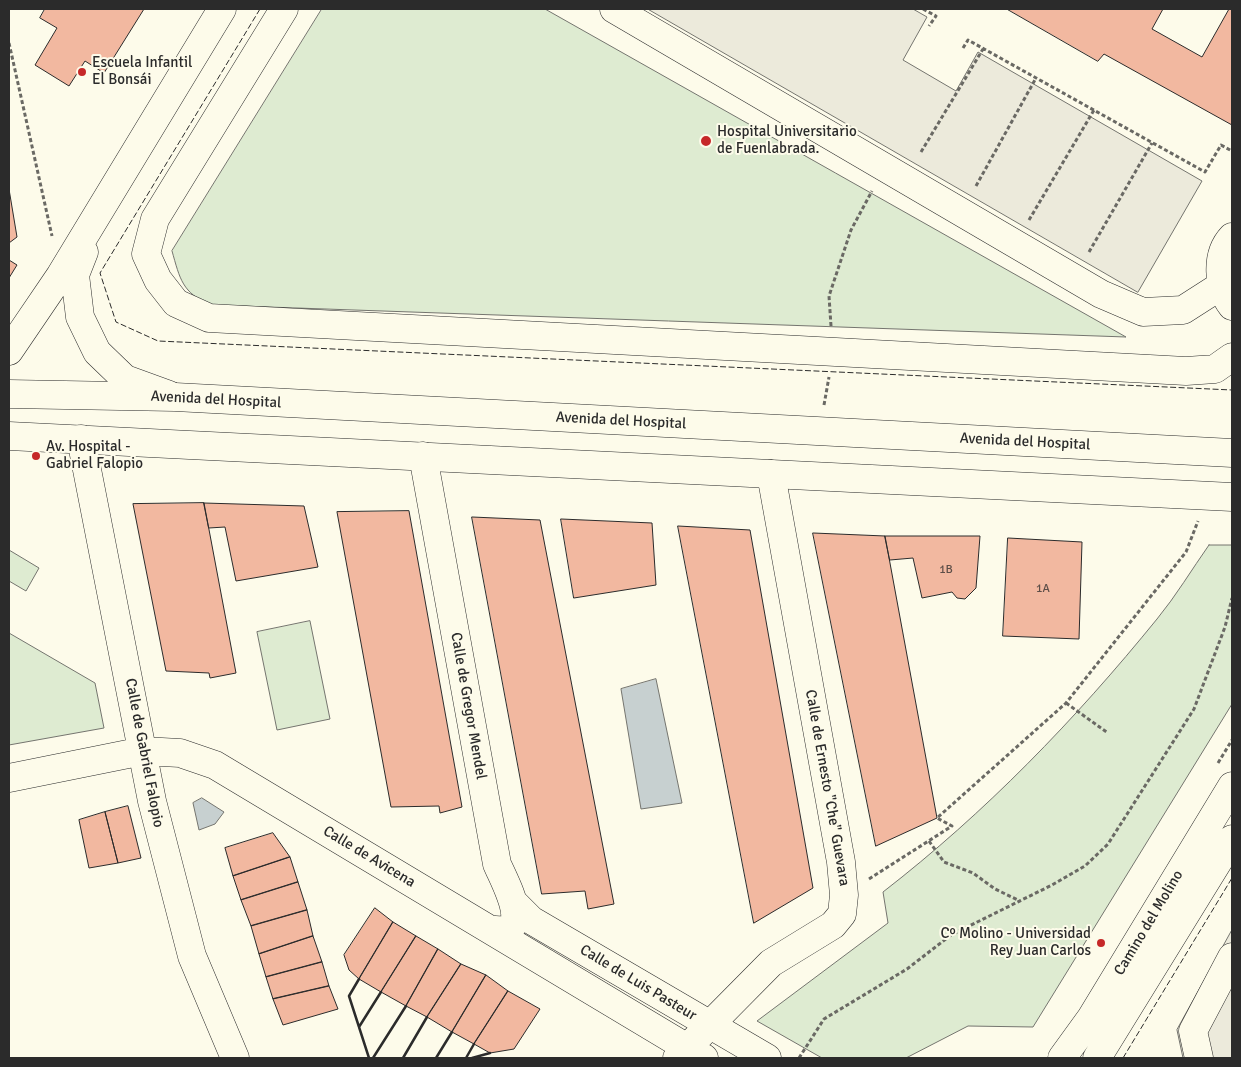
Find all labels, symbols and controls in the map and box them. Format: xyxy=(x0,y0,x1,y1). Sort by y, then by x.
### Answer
place label: Escuela Infantil El Bonsái xyxy=(92,54,192,89)
marker: Escuela Infantil El Bonsái xyxy=(76,66,88,78)
place label: Hospital Universitario de Fuenlabrada. xyxy=(717,123,857,158)
marker: Hospital Universitario de Fuenlabrada. xyxy=(699,134,713,148)
street label: Avenida del Hospital xyxy=(150,388,282,412)
street label: Avenida del Hospital xyxy=(555,409,687,433)
street label: Avenida del Hospital xyxy=(959,430,1091,454)
place label: Av. Hospital - Gabriel Falopio xyxy=(46,438,143,473)
marker: Av. Hospital - Gabriel Falopio xyxy=(30,450,42,462)
house number: 1B xyxy=(939,563,953,577)
house number: 1A xyxy=(1036,582,1050,596)
street label: Calle de Gregor Mendel xyxy=(446,631,490,781)
street label: Calle de Gabriel Falopio xyxy=(121,677,167,829)
street label: Calle de Ernesto "Che" Guevara xyxy=(801,688,853,888)
street label: Calle de Avicena xyxy=(320,822,418,892)
street label: Camino del Molino xyxy=(1111,867,1187,979)
place label: Cº Molino - Universidad Rey Juan Carlos xyxy=(940,925,1091,960)
marker: Cº Molino - Universidad Rey Juan Carlos xyxy=(1095,937,1107,949)
street label: Calle de Luis Pasteur xyxy=(576,941,700,1025)

